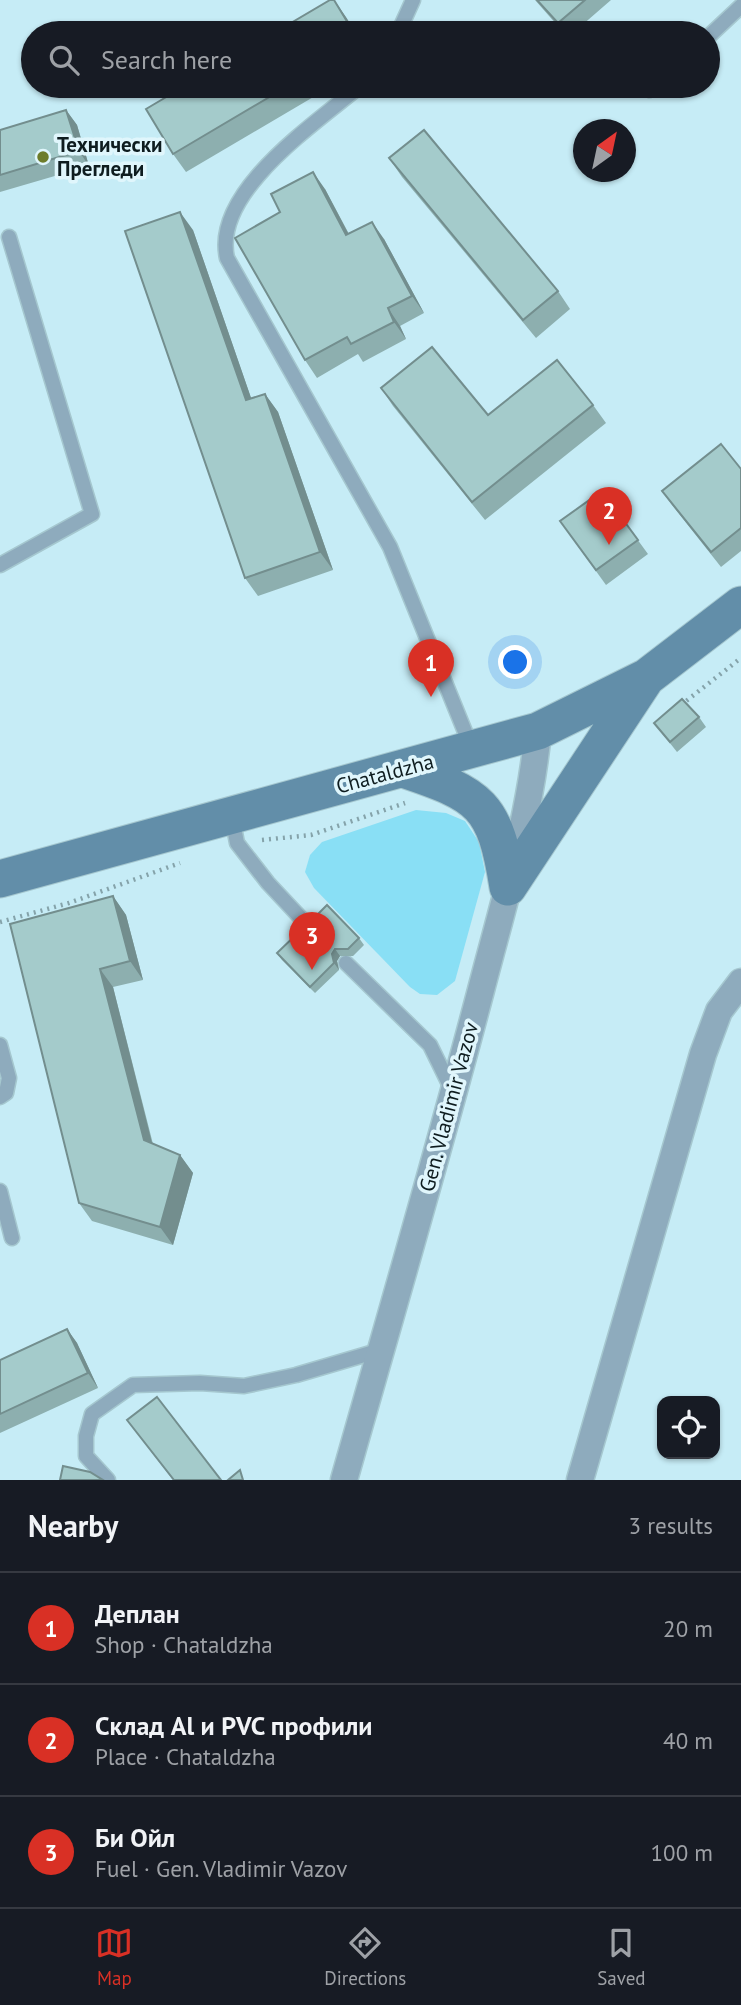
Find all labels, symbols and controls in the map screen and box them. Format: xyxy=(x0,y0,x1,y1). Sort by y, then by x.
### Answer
search box xyxy=(21,21,720,98)
icon: search xyxy=(45,41,83,79)
text: Search here xyxy=(101,43,232,76)
north arrow xyxy=(573,119,636,182)
place label: Технически Прегледи xyxy=(57,131,162,182)
marker: Технически Прегледи xyxy=(35,149,51,165)
pin: 2 xyxy=(586,487,632,545)
pin: 1 xyxy=(408,639,454,697)
your location xyxy=(498,645,532,679)
street label: Chataldzha xyxy=(333,748,437,800)
pin: 3 xyxy=(289,912,335,970)
street label: Gen. Vladimir Vazov xyxy=(413,1019,484,1195)
map controls xyxy=(657,1396,720,1459)
button: locate xyxy=(657,1396,720,1459)
text: Nearby xyxy=(28,1506,118,1545)
text: 3 results xyxy=(629,1511,713,1540)
text: Деплан xyxy=(95,1597,180,1630)
text: 1 xyxy=(44,1614,58,1643)
text: 20 m xyxy=(663,1614,713,1643)
text: Shop · Chataldzha xyxy=(95,1630,273,1659)
text: Склад Al и PVC профили xyxy=(95,1709,373,1742)
text: 2 xyxy=(44,1726,58,1755)
text: 40 m xyxy=(663,1726,713,1755)
text: Place · Chataldzha xyxy=(95,1742,276,1771)
text: Би Ойл xyxy=(95,1821,175,1854)
text: 3 xyxy=(44,1838,58,1867)
text: 100 m xyxy=(651,1838,713,1867)
text: Fuel · Gen. Vladimir Vazov xyxy=(95,1854,347,1883)
tab: Map xyxy=(95,1924,133,1990)
tab: Directions xyxy=(324,1924,406,1990)
tab: Saved xyxy=(597,1924,646,1990)

